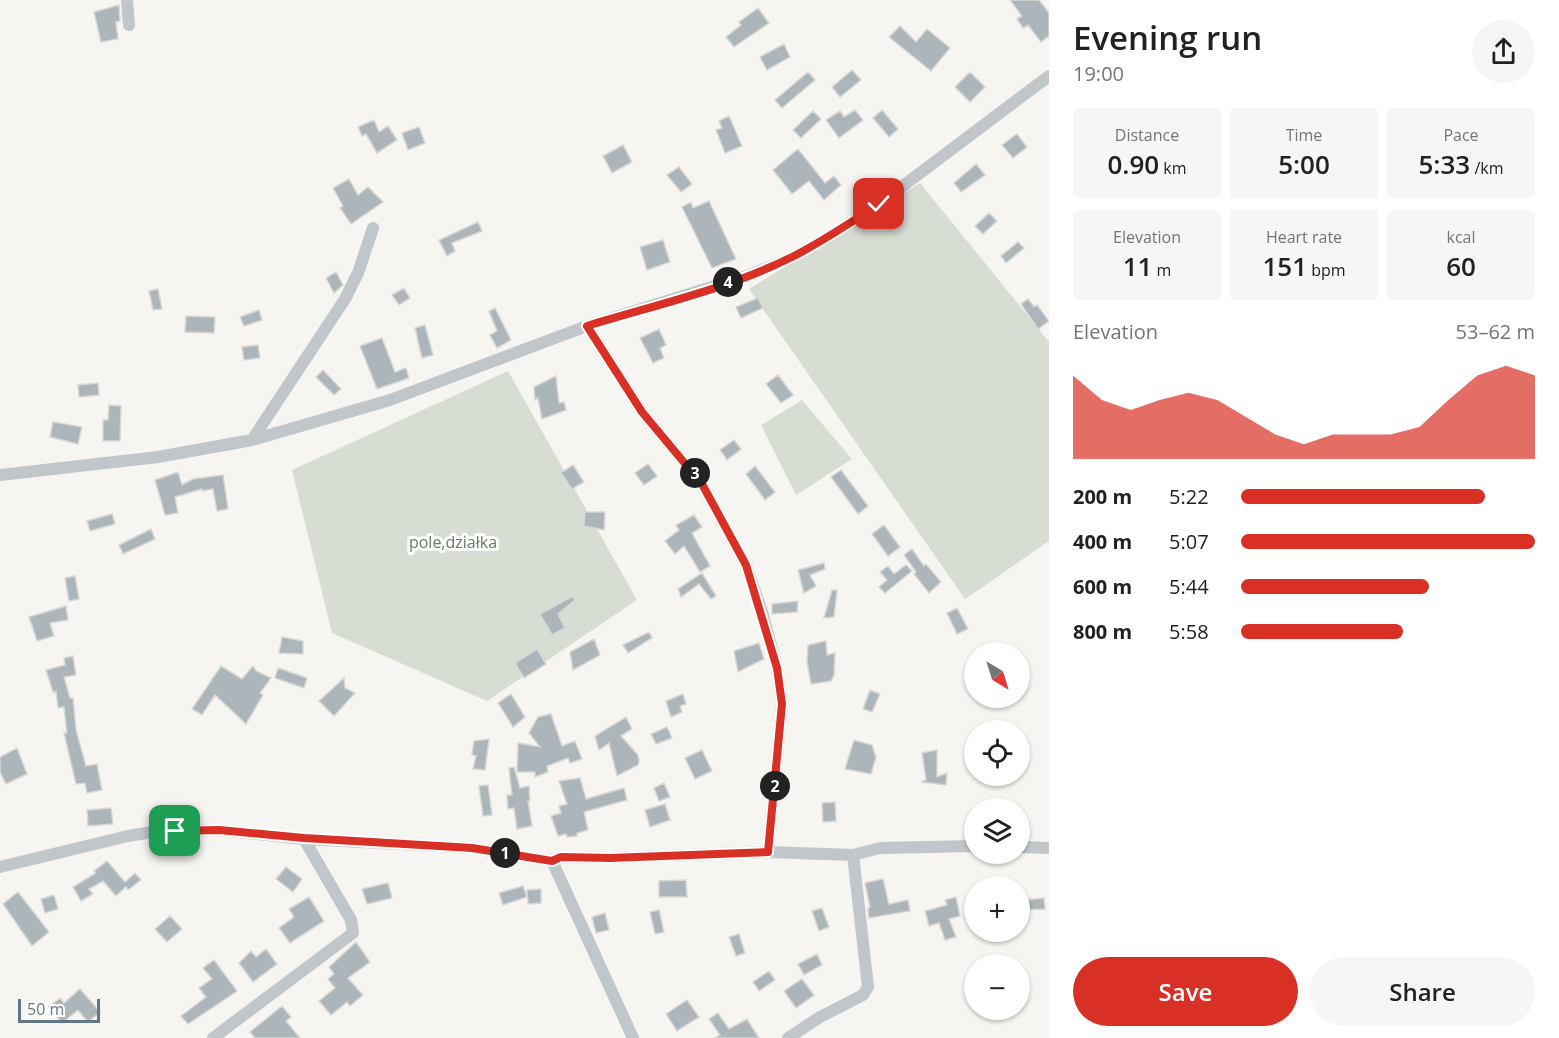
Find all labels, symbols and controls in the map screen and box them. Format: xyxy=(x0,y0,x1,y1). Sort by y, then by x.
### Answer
text: Evening run xyxy=(1073,15,1262,60)
button: share xyxy=(1472,20,1535,83)
text: 19:00 xyxy=(1073,60,1124,87)
text: Distance xyxy=(1115,124,1179,146)
text: Time xyxy=(1286,124,1322,146)
text: Pace xyxy=(1443,124,1479,146)
text: 0.90 xyxy=(1107,146,1159,182)
text: 5:00 xyxy=(1278,146,1330,182)
text: 5:33 xyxy=(1419,146,1470,182)
text: km xyxy=(1159,157,1187,179)
text: /km xyxy=(1470,157,1503,179)
pin xyxy=(853,178,904,229)
icon: check xyxy=(862,187,895,220)
text: Elevation xyxy=(1113,226,1181,248)
text: Heart rate xyxy=(1266,226,1342,248)
text: kcal xyxy=(1447,226,1476,248)
text: 11 xyxy=(1123,248,1152,284)
text: 151 xyxy=(1262,248,1307,284)
text: 60 xyxy=(1446,248,1476,284)
text: m xyxy=(1152,259,1171,281)
text: bpm xyxy=(1307,259,1346,281)
pin: 4 xyxy=(713,267,743,297)
text: 4 xyxy=(723,271,733,293)
text: Elevation xyxy=(1073,318,1158,345)
text: 53–62 m xyxy=(1456,318,1535,345)
pin: 3 xyxy=(680,458,710,488)
text: 3 xyxy=(690,462,700,484)
text: 200 m xyxy=(1073,483,1132,510)
text: 5:22 xyxy=(1169,483,1209,510)
text: 400 m xyxy=(1073,528,1132,555)
text: 5:07 xyxy=(1169,528,1209,555)
park label: pole,działka xyxy=(409,531,497,553)
text: 600 m xyxy=(1073,573,1132,600)
text: 5:44 xyxy=(1169,573,1209,600)
text: 800 m xyxy=(1073,618,1132,645)
text: 5:58 xyxy=(1169,618,1209,645)
north arrow xyxy=(964,642,1030,708)
map controls xyxy=(964,642,1030,1020)
button: locate xyxy=(964,720,1030,786)
pin: 2 xyxy=(760,771,790,801)
text: 2 xyxy=(770,775,780,797)
button: layers xyxy=(964,798,1030,864)
pin xyxy=(149,805,200,856)
icon: arrive xyxy=(158,814,191,847)
pin: 1 xyxy=(490,838,520,868)
text: 1 xyxy=(500,842,510,864)
button: + xyxy=(964,876,1030,942)
button: − xyxy=(964,954,1030,1020)
button: Save xyxy=(1073,957,1298,1026)
button: Share xyxy=(1310,957,1535,1026)
scale bar xyxy=(18,996,100,1024)
text: 50 m xyxy=(27,998,64,1020)

